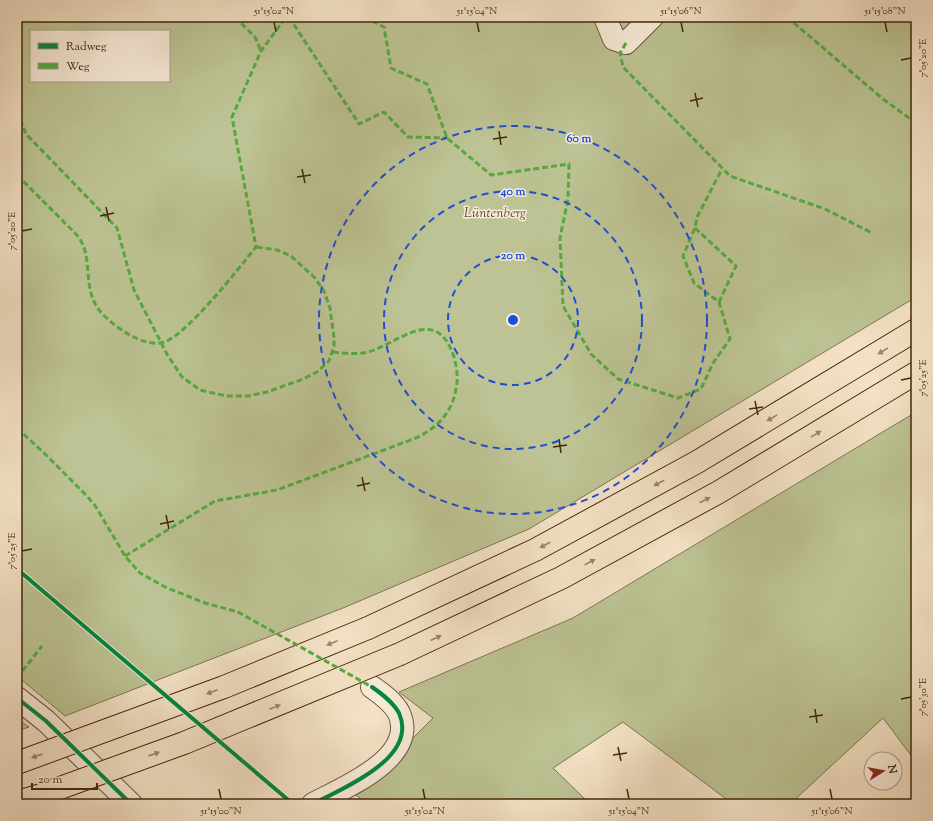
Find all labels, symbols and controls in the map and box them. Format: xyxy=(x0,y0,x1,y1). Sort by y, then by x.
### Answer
text: 51°15'02"N xyxy=(253,4,294,19)
text: 51°15'04"N xyxy=(456,4,497,19)
text: 51°15'06"N xyxy=(660,4,701,19)
text: 51°15'08"N xyxy=(864,4,905,19)
legend xyxy=(30,30,170,82)
text: Radweg xyxy=(66,38,107,56)
text: 7°05'20"E xyxy=(916,39,931,77)
text: Weg xyxy=(66,58,90,76)
text: 60 m xyxy=(567,130,591,148)
text: 40 m xyxy=(500,183,525,201)
park label: Lüntenberg xyxy=(464,204,526,224)
text: 7°05'20"E xyxy=(5,212,20,250)
text: 20 m xyxy=(501,247,525,265)
centre of rings xyxy=(506,313,520,327)
one-way arrow xyxy=(877,347,889,354)
text: 7°05'25"E xyxy=(916,359,931,397)
one-way arrow xyxy=(766,414,778,421)
one-way arrow xyxy=(810,431,822,438)
one-way arrow xyxy=(653,480,665,486)
one-way arrow xyxy=(699,497,710,504)
text: 7°05'25"E xyxy=(5,532,20,570)
one-way arrow xyxy=(539,541,551,548)
one-way arrow xyxy=(585,559,596,566)
one-way arrow xyxy=(430,635,441,641)
one-way arrow xyxy=(326,640,338,646)
text: 7°05'30"E xyxy=(916,678,931,716)
one-way arrow xyxy=(205,690,217,696)
one-way arrow xyxy=(269,704,281,710)
one-way arrow xyxy=(148,751,160,757)
north arrow xyxy=(863,751,903,791)
one-way arrow xyxy=(30,753,42,759)
text: N xyxy=(883,762,901,775)
scale bar xyxy=(32,765,97,791)
text: 20 m xyxy=(38,771,63,789)
text: 51°15'00"N xyxy=(200,804,241,819)
text: 51°15'02"N xyxy=(404,804,445,819)
text: 51°15'04"N xyxy=(608,804,649,819)
text: 51°15'06"N xyxy=(811,804,852,819)

